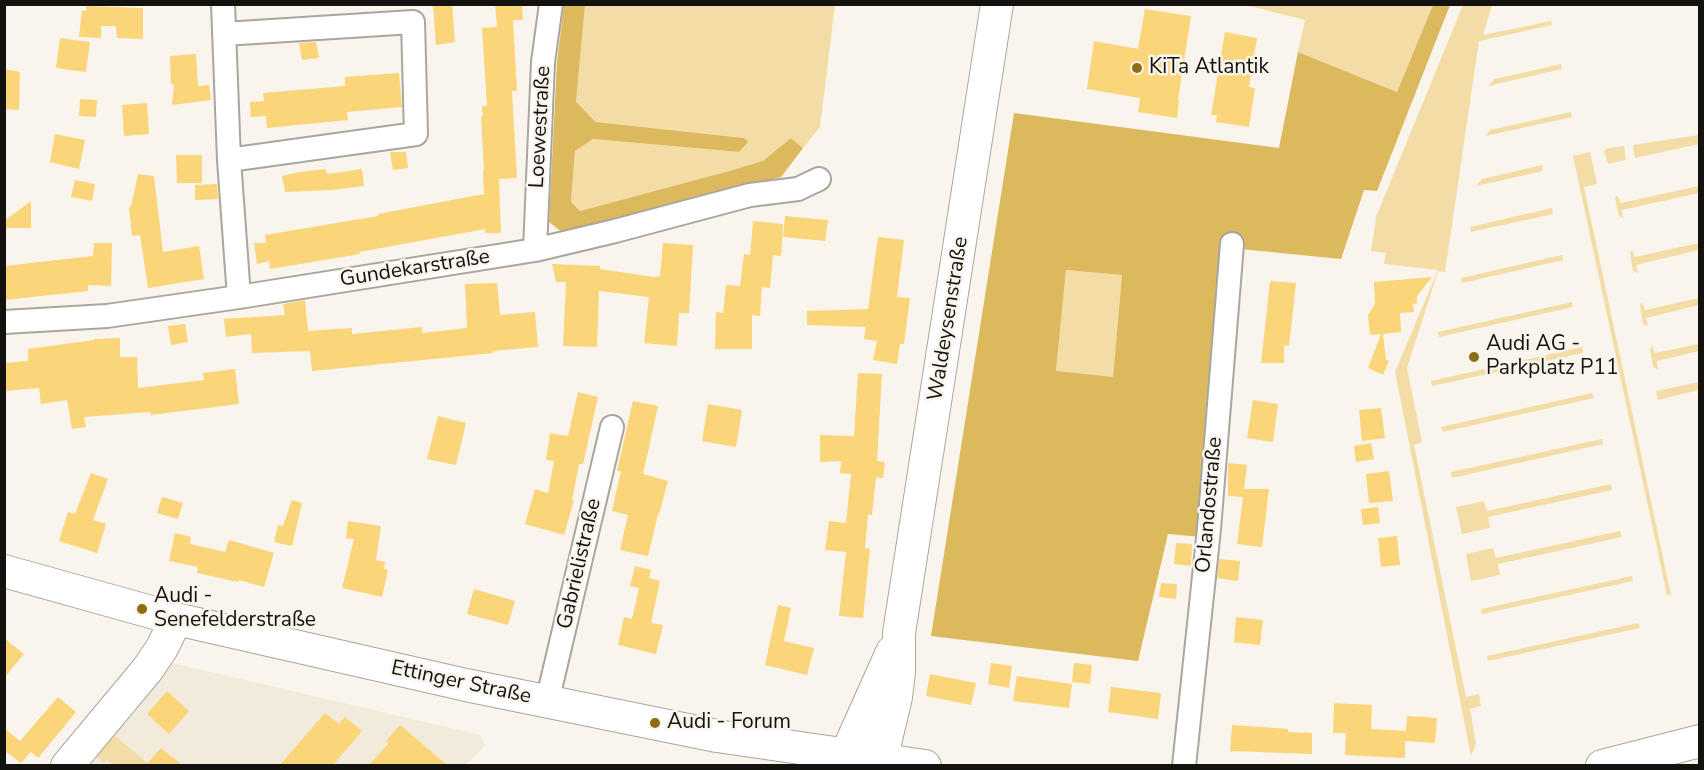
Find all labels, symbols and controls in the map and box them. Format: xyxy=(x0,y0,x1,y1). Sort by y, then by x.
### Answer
place label: KiTa Atlantik xyxy=(1149,55,1269,81)
marker: KiTa Atlantik xyxy=(1130,61,1144,75)
street label: Loewestraße xyxy=(525,65,557,189)
street label: Waldeysenstraße xyxy=(924,235,974,403)
street label: Gundekarstraße xyxy=(338,245,492,293)
place label: Audi AG - Parkplatz P11 xyxy=(1486,332,1618,382)
marker: Audi AG - Parkplatz P11 xyxy=(1467,350,1481,364)
street label: Orlandostraße xyxy=(1191,436,1229,574)
street label: Gabrielistraße xyxy=(553,496,607,632)
place label: Audi - Senefelderstraße xyxy=(154,584,316,634)
marker: Audi - Senefelderstraße xyxy=(135,602,149,616)
street label: Ettinger Straße xyxy=(389,656,533,710)
place label: Audi - Forum xyxy=(667,710,791,736)
marker: Audi - Forum xyxy=(648,716,662,730)

